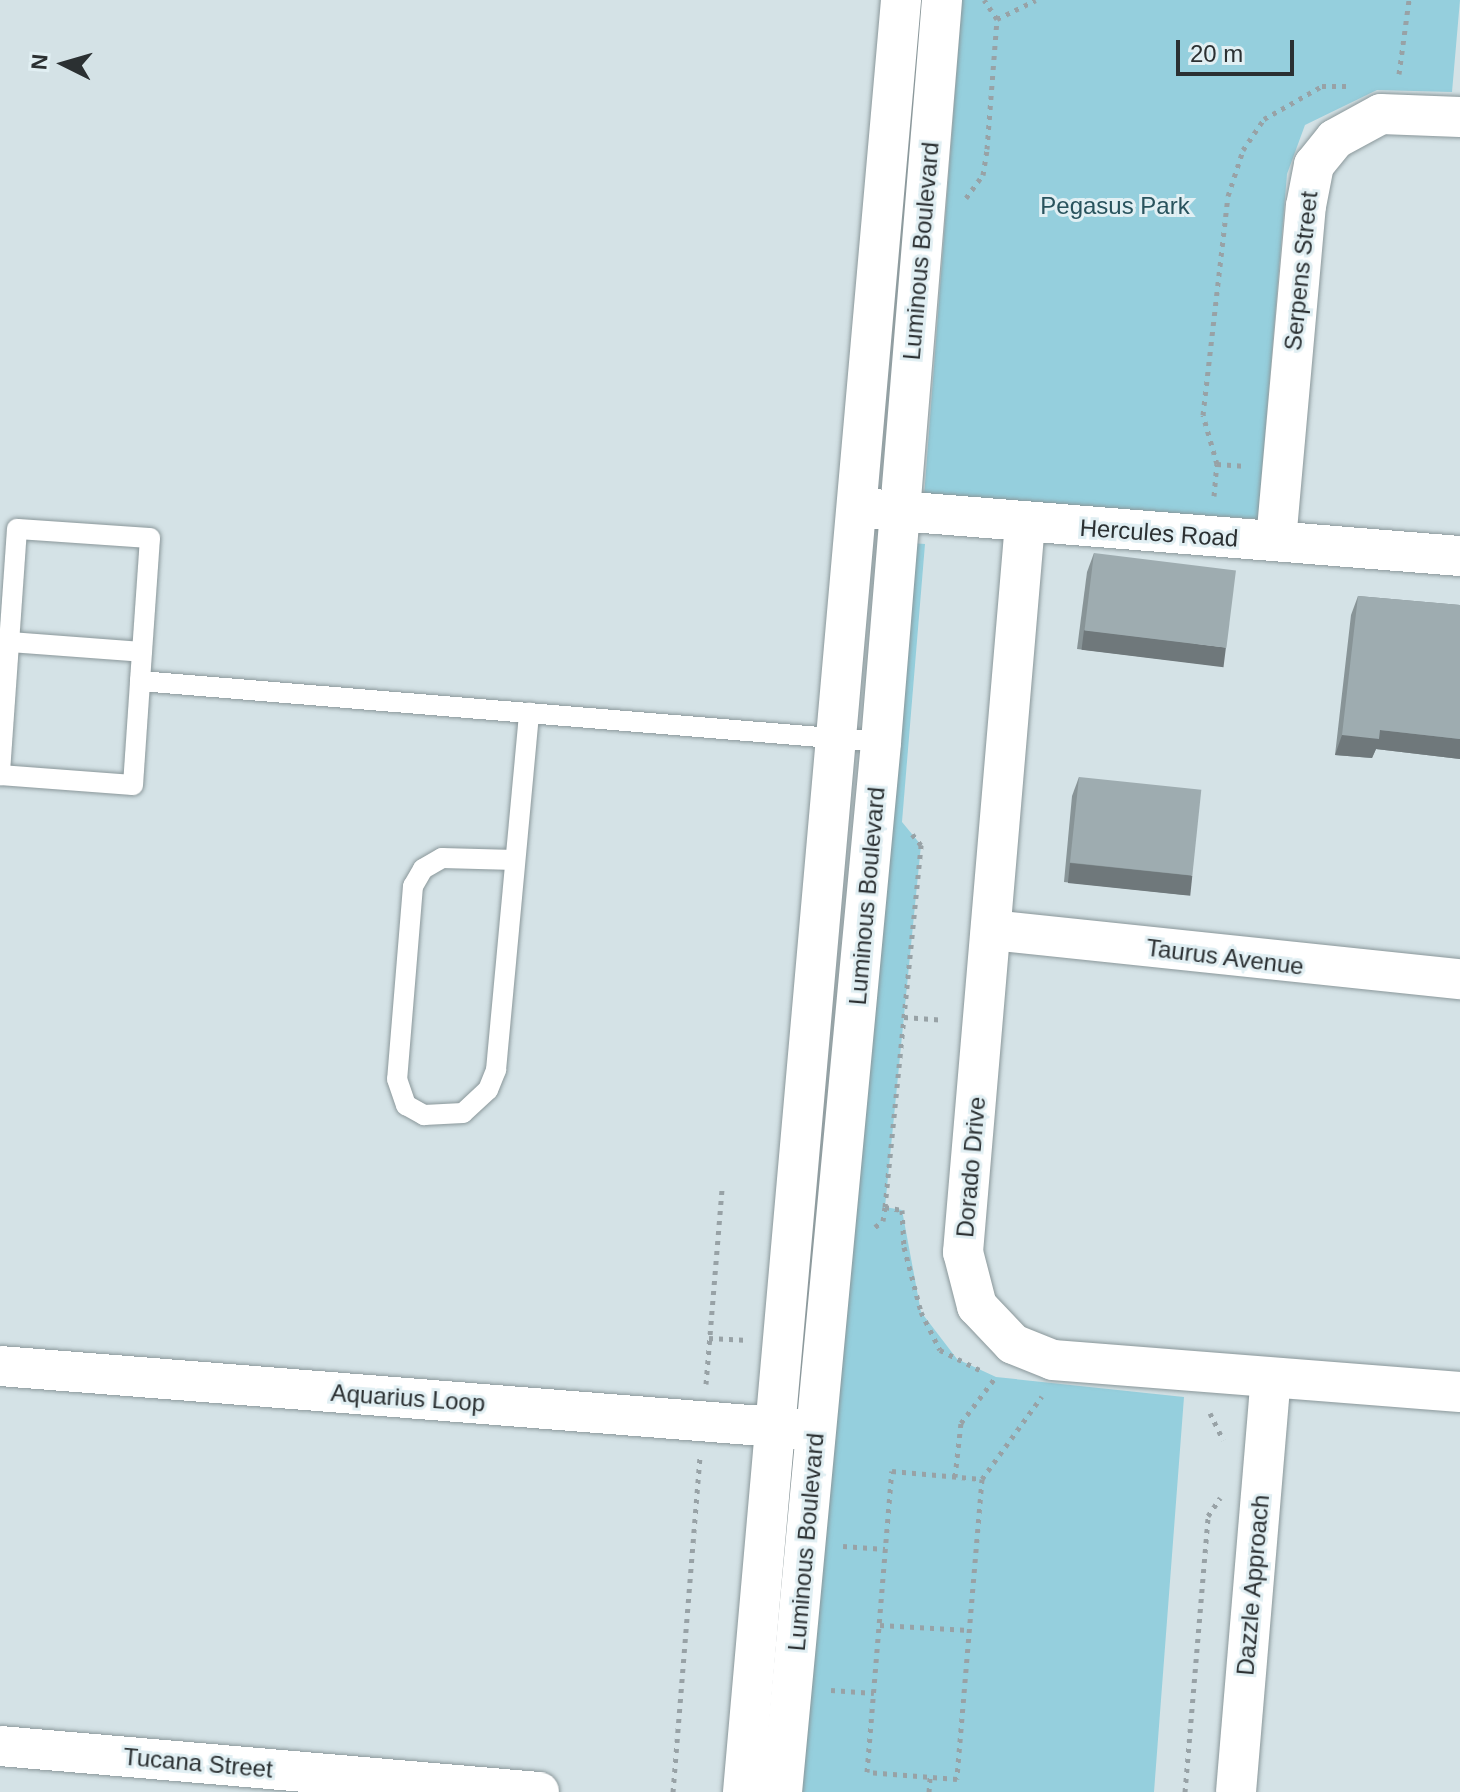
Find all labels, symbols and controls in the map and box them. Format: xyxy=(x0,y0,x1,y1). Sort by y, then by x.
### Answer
north arrow xyxy=(24,24,104,104)
scale bar xyxy=(1180,24,1298,74)
text: 20 m xyxy=(1190,40,1243,67)
text: N xyxy=(26,53,53,71)
street label: Luminous Boulevard xyxy=(897,141,945,361)
street label: Serpens Street xyxy=(1278,190,1324,352)
park label: Pegasus Park xyxy=(1040,192,1190,220)
street label: Hercules Road xyxy=(1079,513,1239,553)
street label: Luminous Boulevard xyxy=(843,786,891,1006)
street label: Taurus Avenue xyxy=(1144,933,1306,981)
street label: Dorado Drive xyxy=(950,1095,992,1239)
street label: Aquarius Loop xyxy=(330,1378,486,1418)
street label: Luminous Boulevard xyxy=(782,1432,830,1652)
street label: Dazzle Approach xyxy=(1231,1493,1275,1677)
street label: Tucana Street xyxy=(122,1742,274,1784)

